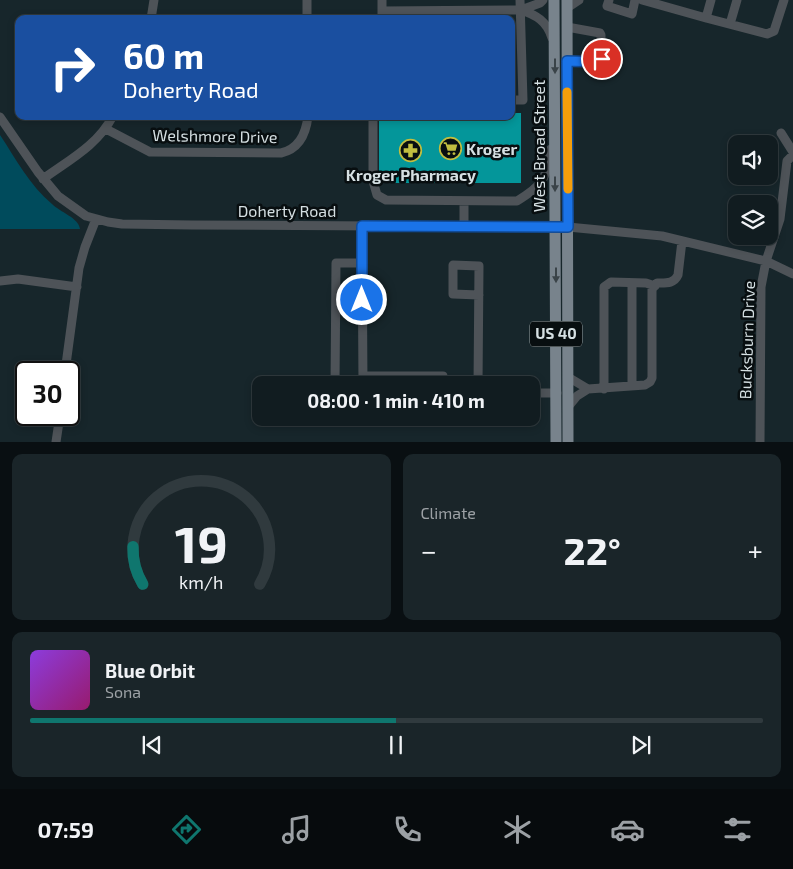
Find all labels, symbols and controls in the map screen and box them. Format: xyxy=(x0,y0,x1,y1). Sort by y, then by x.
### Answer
text: 60 m xyxy=(123,34,204,76)
icon: right xyxy=(40,35,105,100)
pin xyxy=(581,38,623,80)
icon: arrive xyxy=(588,45,616,73)
one-way arrow xyxy=(551,58,559,74)
text: Doherty Road xyxy=(123,76,259,102)
street label: West Broad Street xyxy=(529,80,548,212)
street label: Welshmore Drive xyxy=(152,125,278,146)
map controls xyxy=(728,135,778,245)
button: sound xyxy=(728,135,778,185)
supermarket icon: Kroger xyxy=(438,137,462,161)
pharmacy icon: Kroger Pharmacy xyxy=(399,139,423,163)
place label: Kroger xyxy=(466,139,518,158)
place label: Kroger Pharmacy xyxy=(346,165,476,185)
one-way arrow xyxy=(551,176,559,192)
button: layers xyxy=(728,195,778,245)
street label: Doherty Road xyxy=(238,201,336,220)
one-way arrow xyxy=(552,268,560,284)
position arrow xyxy=(335,273,387,325)
street label: Bucksburn Drive xyxy=(735,280,758,400)
road number: US 40 xyxy=(530,322,582,346)
speed limit sign: 30 xyxy=(15,361,80,426)
text: 08:00 · 1 min · 410 m xyxy=(307,389,485,412)
text: Climate xyxy=(421,503,476,522)
text: 19 xyxy=(175,511,228,573)
text: 22° xyxy=(564,527,621,573)
text: − xyxy=(421,533,437,567)
text: + xyxy=(748,533,763,567)
text: km/h xyxy=(179,571,223,593)
text: Blue Orbit xyxy=(105,659,195,682)
text: Sona xyxy=(105,682,141,701)
icon: previous xyxy=(138,731,166,759)
icon: pause xyxy=(382,731,410,759)
icon: next xyxy=(627,731,655,759)
icon: directions xyxy=(169,812,204,847)
icon: music xyxy=(279,812,314,847)
icon: phone xyxy=(390,812,425,847)
icon: climate xyxy=(500,812,535,847)
icon: car xyxy=(610,812,645,847)
icon: filters xyxy=(720,812,755,847)
text: 07:59 xyxy=(38,816,94,842)

